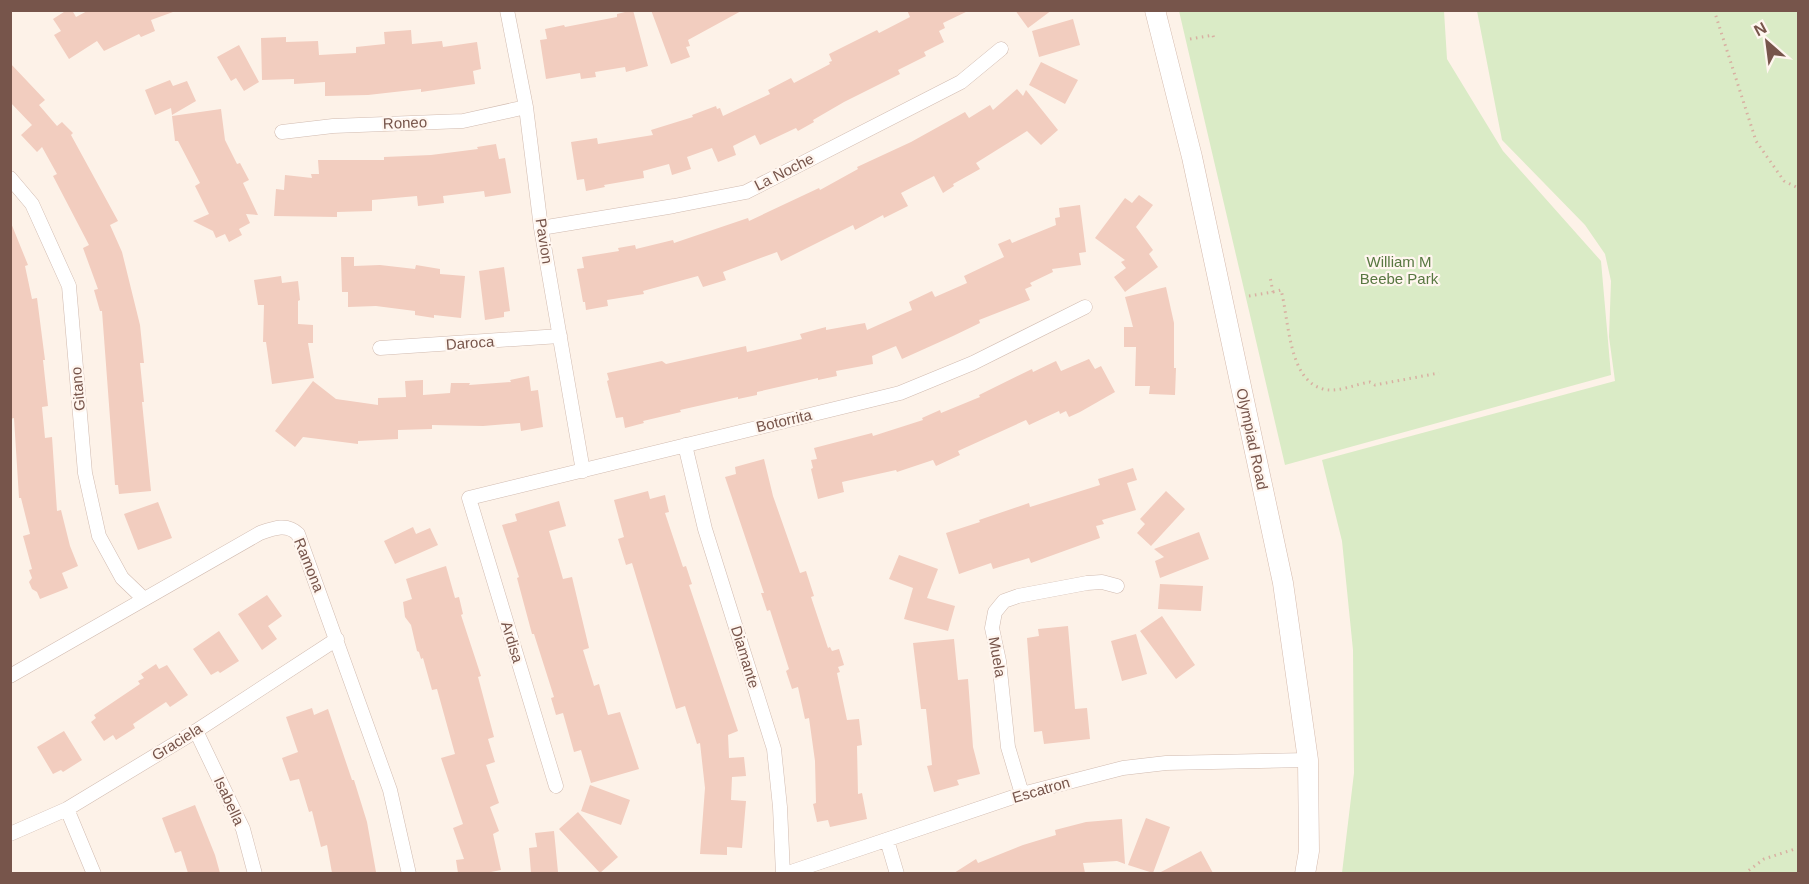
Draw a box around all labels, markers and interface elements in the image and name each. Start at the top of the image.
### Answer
north arrow [1737,12,1797,72]
text: N [1751,19,1769,39]
street label: Roneo [383,113,427,132]
street label: La Noche [751,149,816,194]
street label: Pavion [533,217,556,265]
park label: William M Beebe Park [1360,253,1439,287]
street label: Daroca [445,332,495,353]
street label: Gitano [67,366,88,412]
street label: Olympiad Road [1233,387,1272,491]
street label: Botorrita [754,406,814,435]
street label: Ramona [291,535,328,595]
street label: Ardisa [498,619,527,665]
street label: Diamante [728,624,763,690]
street label: Muela [986,635,1010,679]
street label: Graciela [149,719,205,764]
street label: Escatron [1010,773,1072,806]
street label: Isabella [211,774,248,828]

